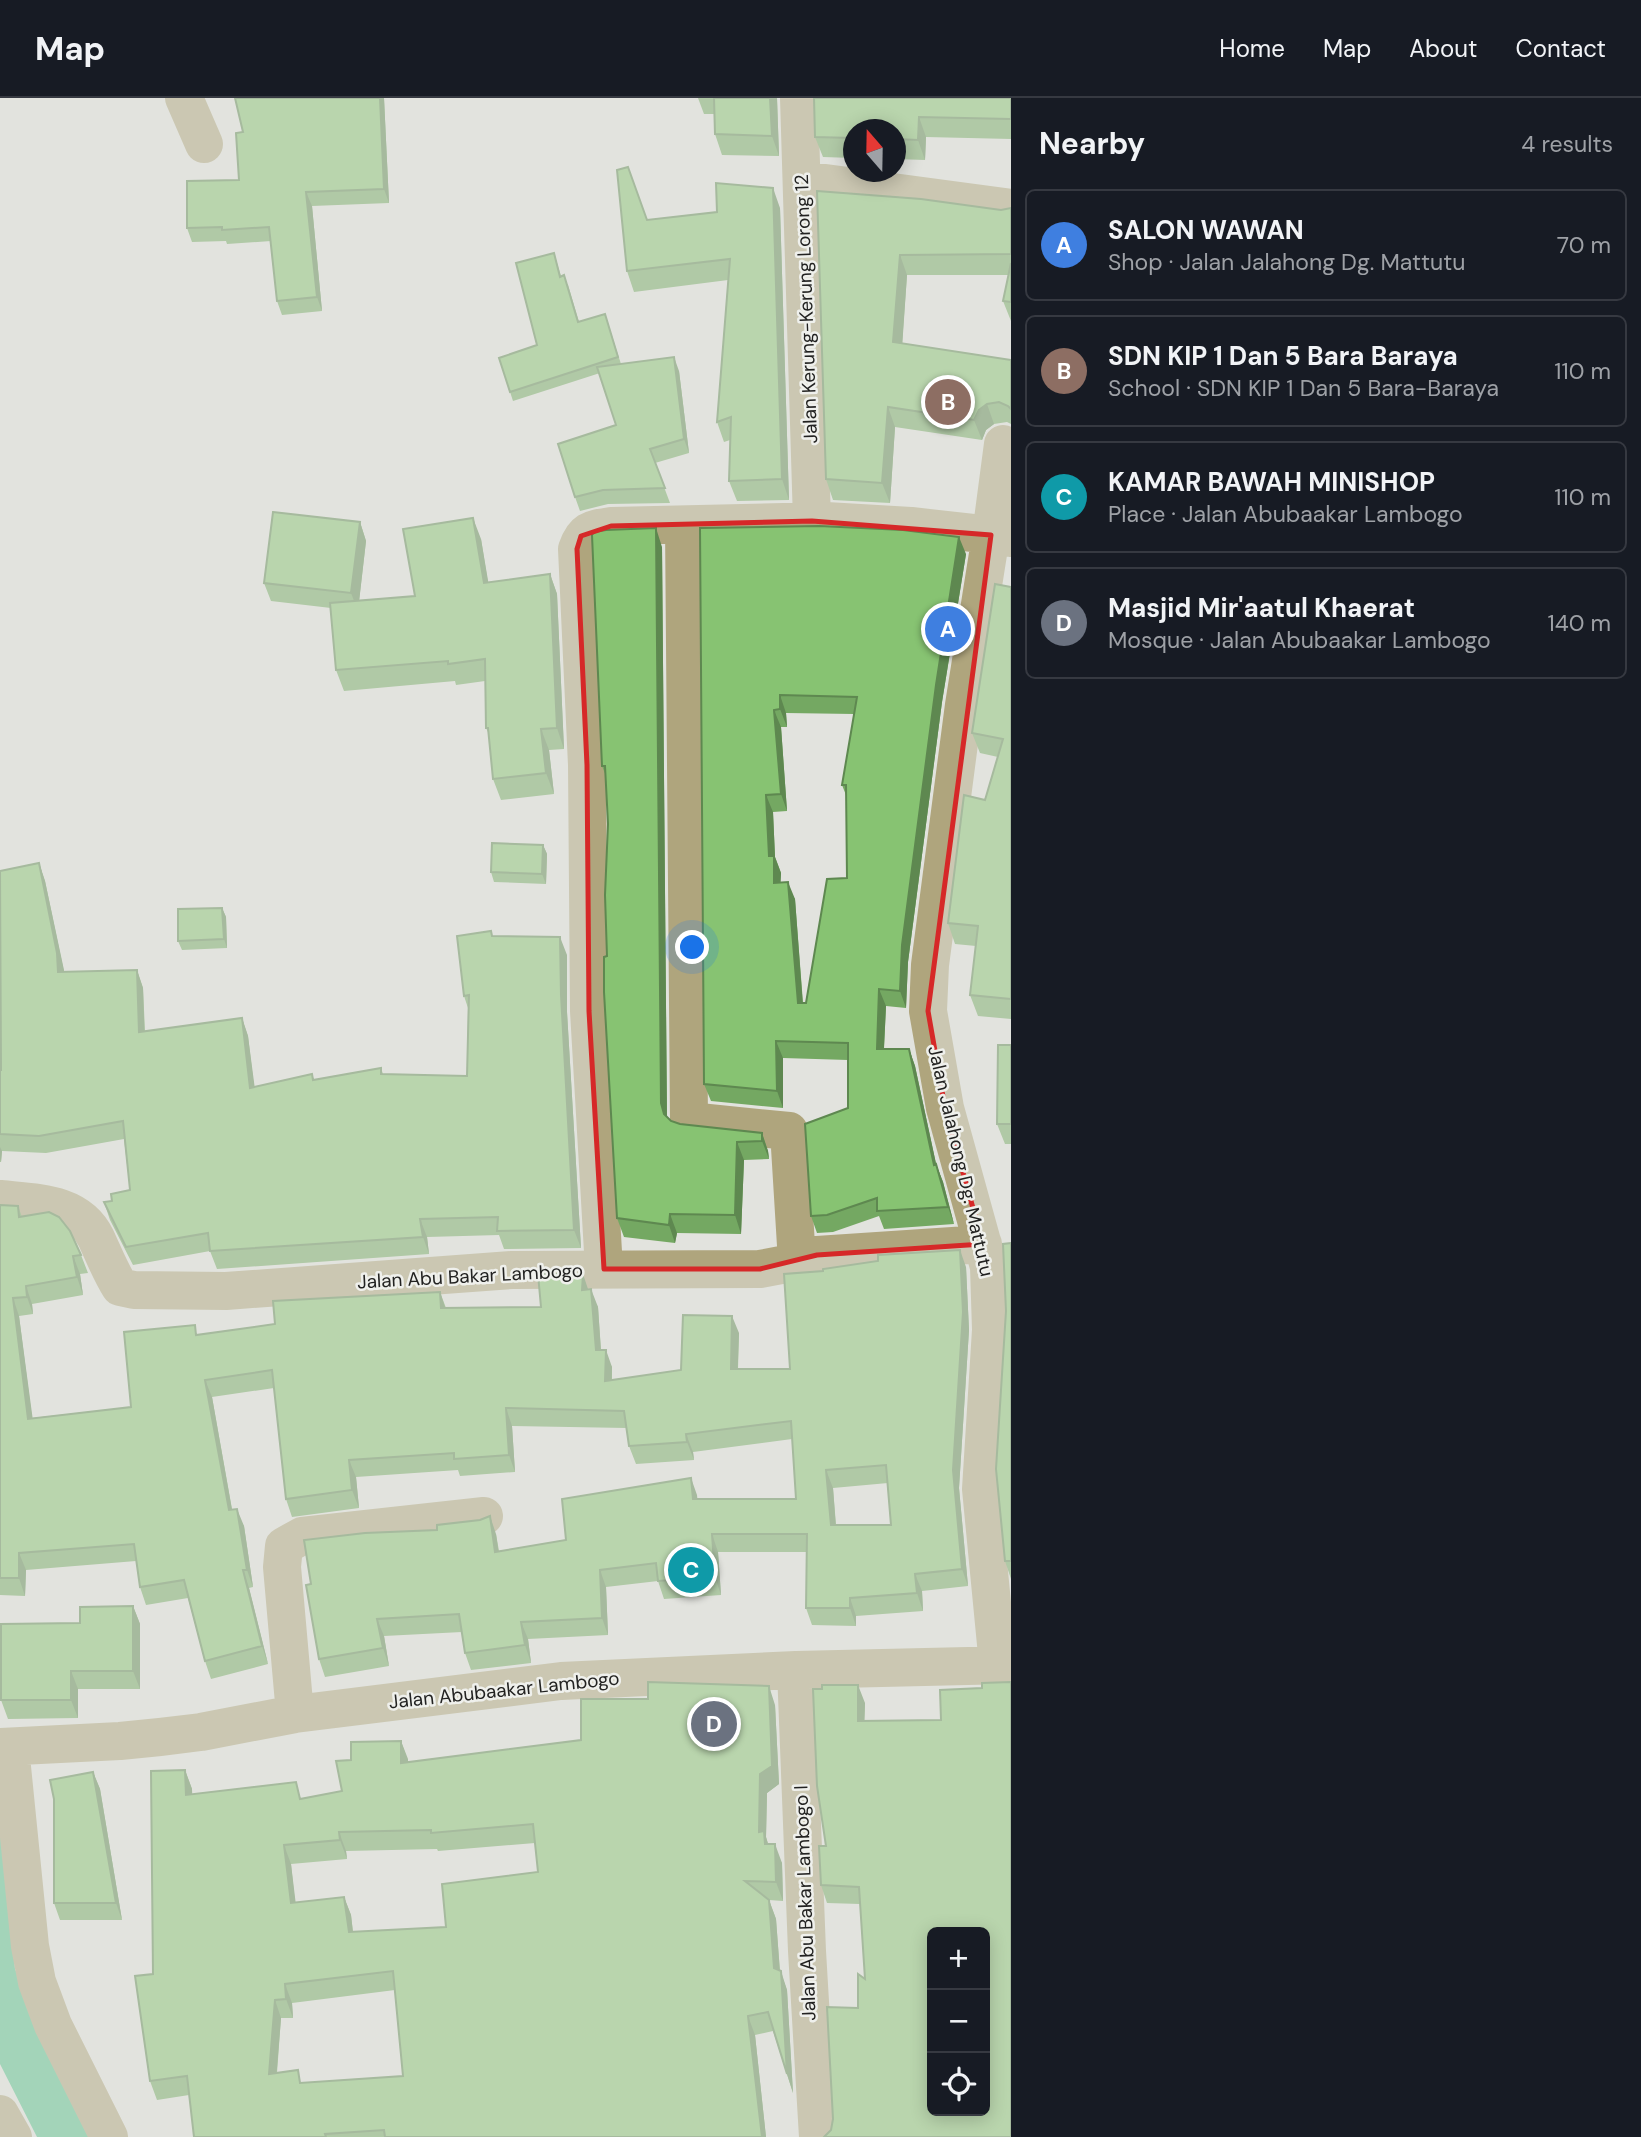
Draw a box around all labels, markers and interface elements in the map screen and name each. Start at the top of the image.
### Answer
text: Map [35,27,105,70]
text: Home [1219,33,1285,64]
text: Map [1323,33,1371,64]
text: About [1409,33,1478,64]
text: Contact [1516,33,1606,64]
north arrow [843,119,906,182]
text: Nearby [1039,124,1145,163]
text: 4 results [1521,129,1613,159]
street label: Jalan Kerung-Kerung Lorong 12 [789,174,823,444]
text: SALON WAWAN [1108,213,1304,247]
text: A [1056,230,1072,260]
text: 70 m [1557,230,1611,260]
text: Shop · Jalan Jalahong Dg. Mattutu [1108,247,1465,277]
text: SDN KIP 1 Dan 5 Bara Baraya [1108,339,1458,373]
text: B [1057,356,1071,386]
text: 110 m [1554,356,1611,386]
text: School · SDN KIP 1 Dan 5 Bara-Baraya [1108,373,1499,403]
pin: B [925,376,971,428]
text: KAMAR BAWAH MINISHOP [1108,465,1435,499]
text: C [1056,482,1072,512]
text: 110 m [1554,482,1611,512]
text: Place · Jalan Abubaakar Lambogo [1108,499,1463,529]
text: Masjid Mir'aatul Khaerat [1108,591,1415,625]
pin: A [925,603,971,655]
text: D [1056,608,1072,638]
text: 140 m [1548,608,1611,638]
text: Mosque · Jalan Abubaakar Lambogo [1108,625,1491,655]
your location [675,930,709,964]
street label: Jalan Jalahong Dg. Mattutu [922,1043,1000,1279]
street label: Jalan Abu Bakar Lambogo [356,1258,584,1294]
pin: C [668,1544,714,1596]
street label: Jalan Abubaakar Lambogo [387,1665,621,1715]
pin: D [691,1698,737,1750]
street label: Jalan Abu Bakar Lambogo I [788,1785,822,2021]
map controls [927,1927,990,2116]
button: + [927,1927,990,1990]
button: − [927,1990,990,2053]
button: locate [927,2053,990,2116]

